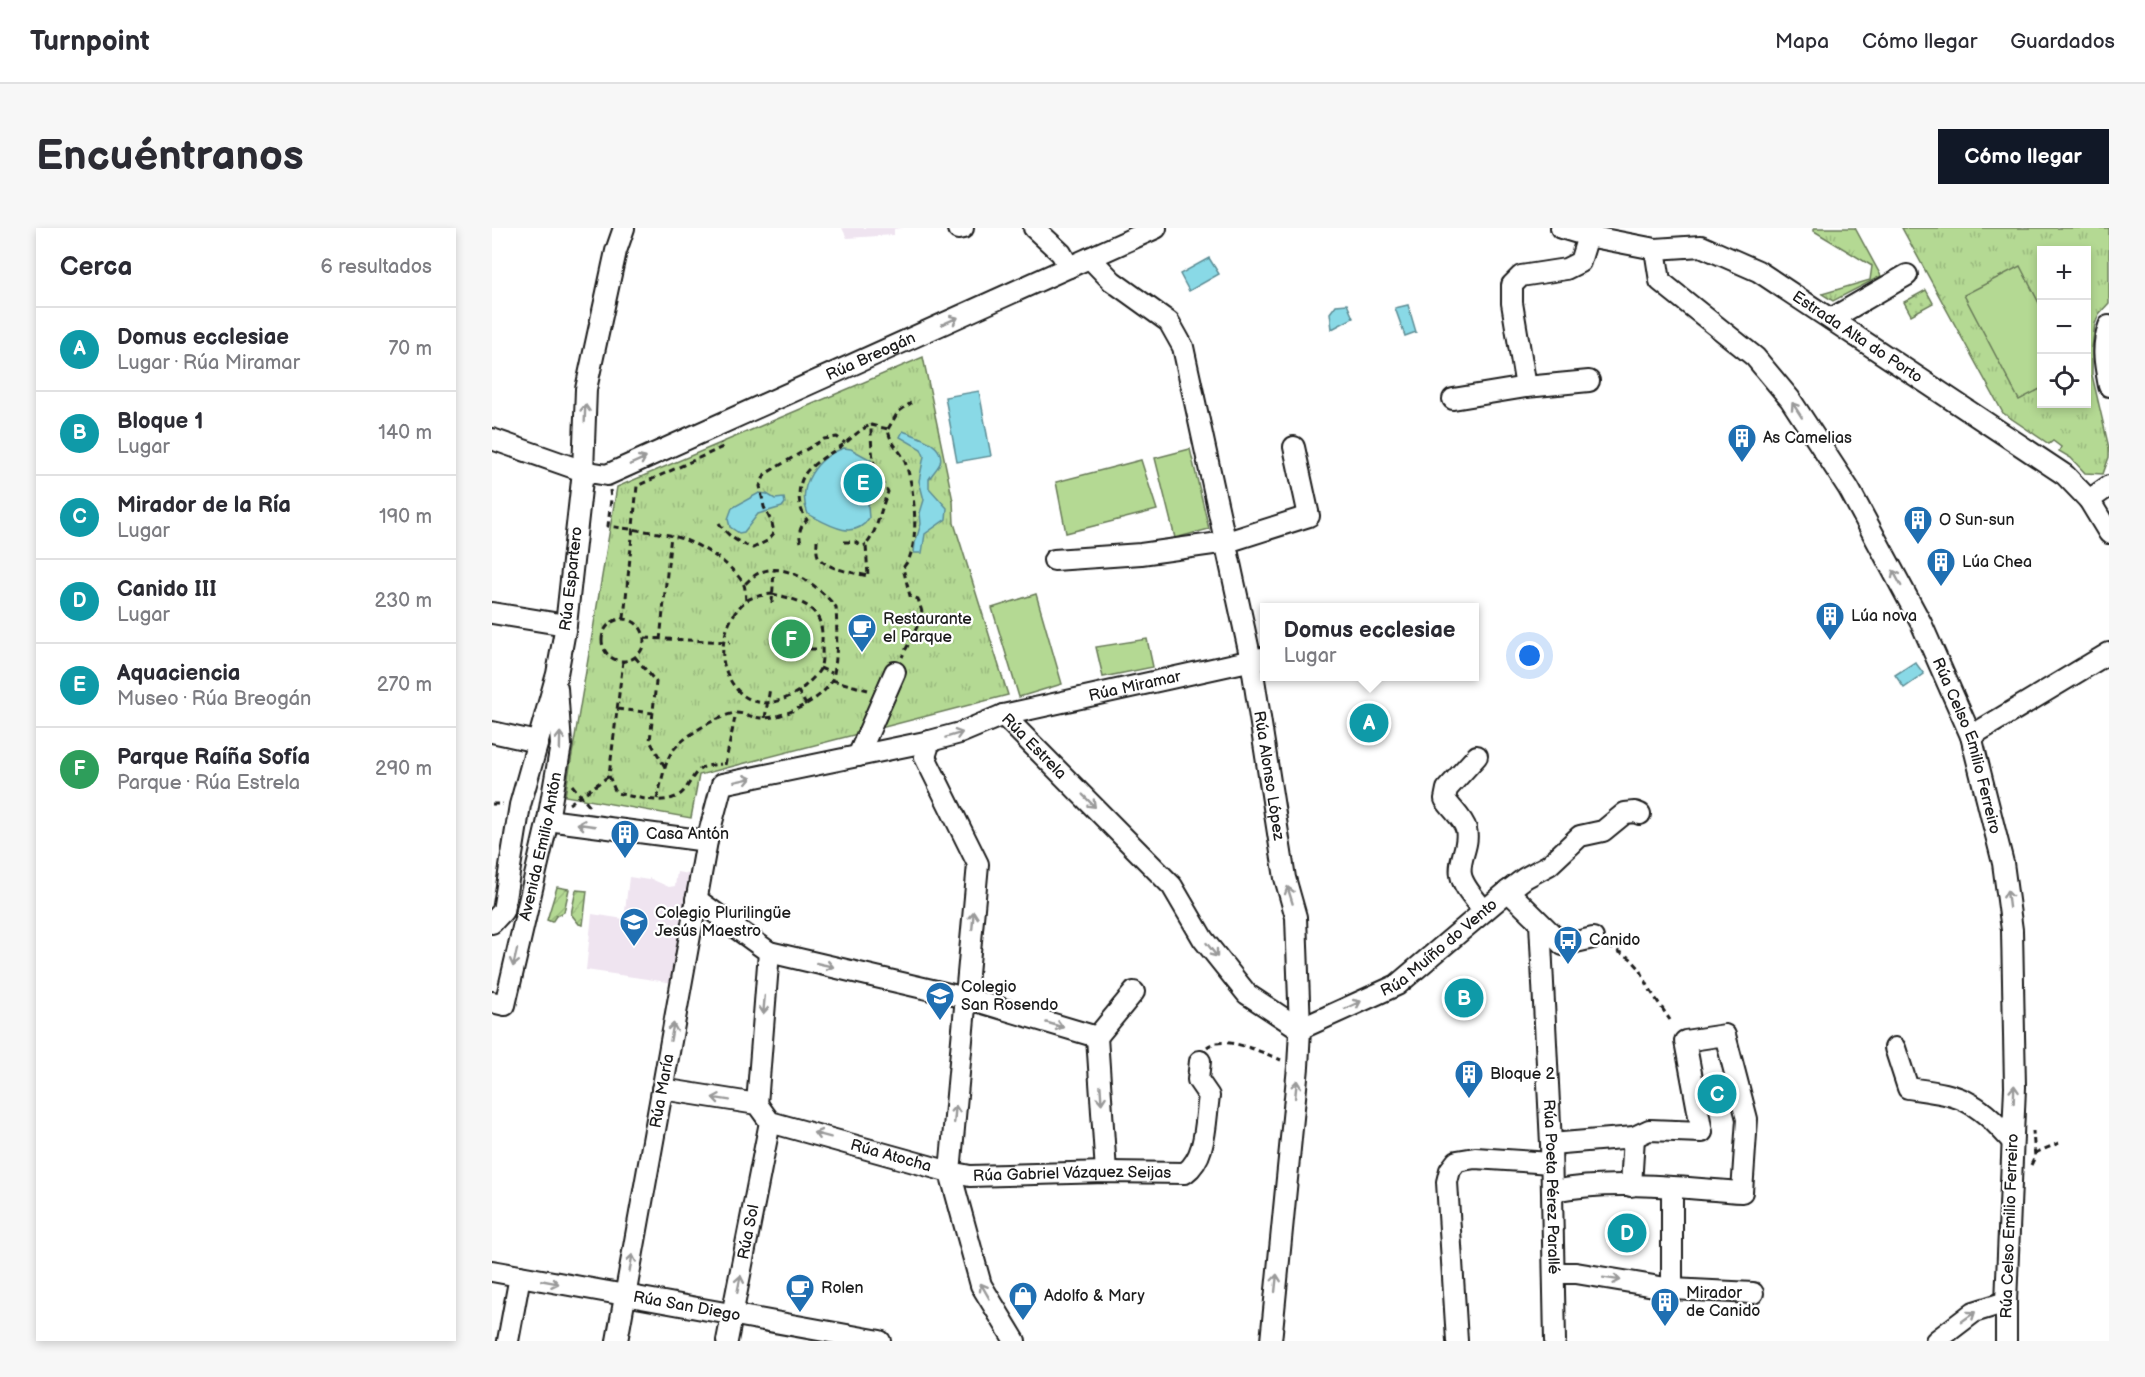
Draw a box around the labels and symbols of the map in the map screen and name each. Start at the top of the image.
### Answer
street label: Estrada Alta do Porto [1789,287,1926,387]
one-way arrow [940,314,958,326]
street label: Rúa Breogán [823,328,918,385]
one-way arrow [1791,402,1804,419]
one-way arrow [580,403,591,423]
building icon: As Camelias [1726,422,1758,464]
place label: As Camelias [1763,429,1852,448]
one-way arrow [628,455,646,467]
pin: E [844,460,883,506]
building icon: O Sun-sun [1902,504,1934,546]
place label: O Sun-sun [1939,511,2015,530]
street label: Rúa Espartero [556,526,586,633]
building icon: Lúa Chea [1925,546,1957,588]
place label: Lúa Chea [1962,553,2032,572]
one-way arrow [1891,570,1903,587]
building icon: Lúa nova [1814,600,1846,642]
place label: Lúa nova [1851,607,1917,626]
place label: Restaurante el Parque [883,610,972,647]
cafe icon: Restaurante el Parque [846,612,878,654]
pin: F [772,616,810,662]
your location [1515,641,1544,670]
street label: Rúa Celso Emilio Ferreiro [1928,655,2005,836]
street label: Rúa Miramar [1087,667,1183,705]
pin: A [1350,700,1388,746]
street label: Rúa Estrela [997,710,1070,783]
street label: Rúa Alonso López [1250,710,1289,842]
one-way arrow [944,729,963,740]
one-way arrow [554,732,565,752]
street label: Avenida Emilio Antón [515,771,566,922]
one-way arrow [732,774,752,785]
one-way arrow [1081,794,1096,809]
building icon: Casa Antón [609,818,641,860]
one-way arrow [577,819,597,830]
place label: Casa Antón [646,825,729,844]
one-way arrow [1284,886,1295,905]
one-way arrow [2002,890,2013,909]
street label: Rúa Muíño do Vento [1378,895,1501,1001]
place label: Colegio Plurilingüe Jesús Maestro [655,904,791,941]
school or university icon: Colegio Plurilingüe Jesús Maestro [618,906,650,948]
one-way arrow [967,910,978,930]
bus stop icon: Canido [1552,924,1584,966]
place label: Canido [1589,931,1640,950]
one-way arrow [1206,942,1219,958]
one-way arrow [509,949,521,968]
one-way arrow [816,960,835,972]
pin: B [1444,976,1484,1020]
place label: Colegio San Rosendo [961,978,1058,1015]
school or university icon: Colegio San Rosendo [924,980,956,1022]
one-way arrow [759,994,770,1014]
one-way arrow [1343,999,1362,1010]
one-way arrow [1045,1020,1064,1031]
one-way arrow [667,1022,678,1042]
street label: Rúa María [646,1052,678,1130]
building icon: Bloque 2 [1453,1058,1485,1100]
place label: Bloque 2 [1490,1065,1556,1084]
pin: C [1698,1072,1736,1116]
one-way arrow [1291,1079,1302,1099]
one-way arrow [2009,1084,2020,1104]
one-way arrow [1096,1085,1107,1105]
one-way arrow [712,1093,732,1104]
street label: Rúa Poeta Pérez Parallé [1539,1099,1563,1275]
one-way arrow [950,1104,961,1124]
one-way arrow [812,1129,831,1141]
street label: Rúa Celso Emilio Ferreiro [1997,1133,2023,1319]
street label: Rúa Atocha [848,1135,934,1176]
street label: Rúa Gabriel Vázquez Seijas [973,1162,1172,1185]
street label: Rúa Sol [734,1203,763,1261]
pin: D [1608,1210,1646,1256]
one-way arrow [626,1253,637,1273]
cafe icon: Rolen [784,1272,816,1314]
one-way arrow [1271,1273,1282,1293]
one-way arrow [1602,1274,1622,1285]
one-way arrow [734,1275,745,1294]
one-way arrow [539,1277,559,1288]
place label: Rolen [821,1279,863,1298]
shop icon: Adolfo & Mary [1007,1280,1039,1322]
one-way arrow [979,1283,991,1300]
place label: Mirador de Canido [1686,1284,1760,1321]
building icon: Mirador de Canido [1649,1286,1681,1328]
street label: Rúa San Diego [632,1287,742,1325]
place label: Adolfo & Mary [1044,1287,1145,1306]
one-way arrow [1960,1311,1976,1323]

